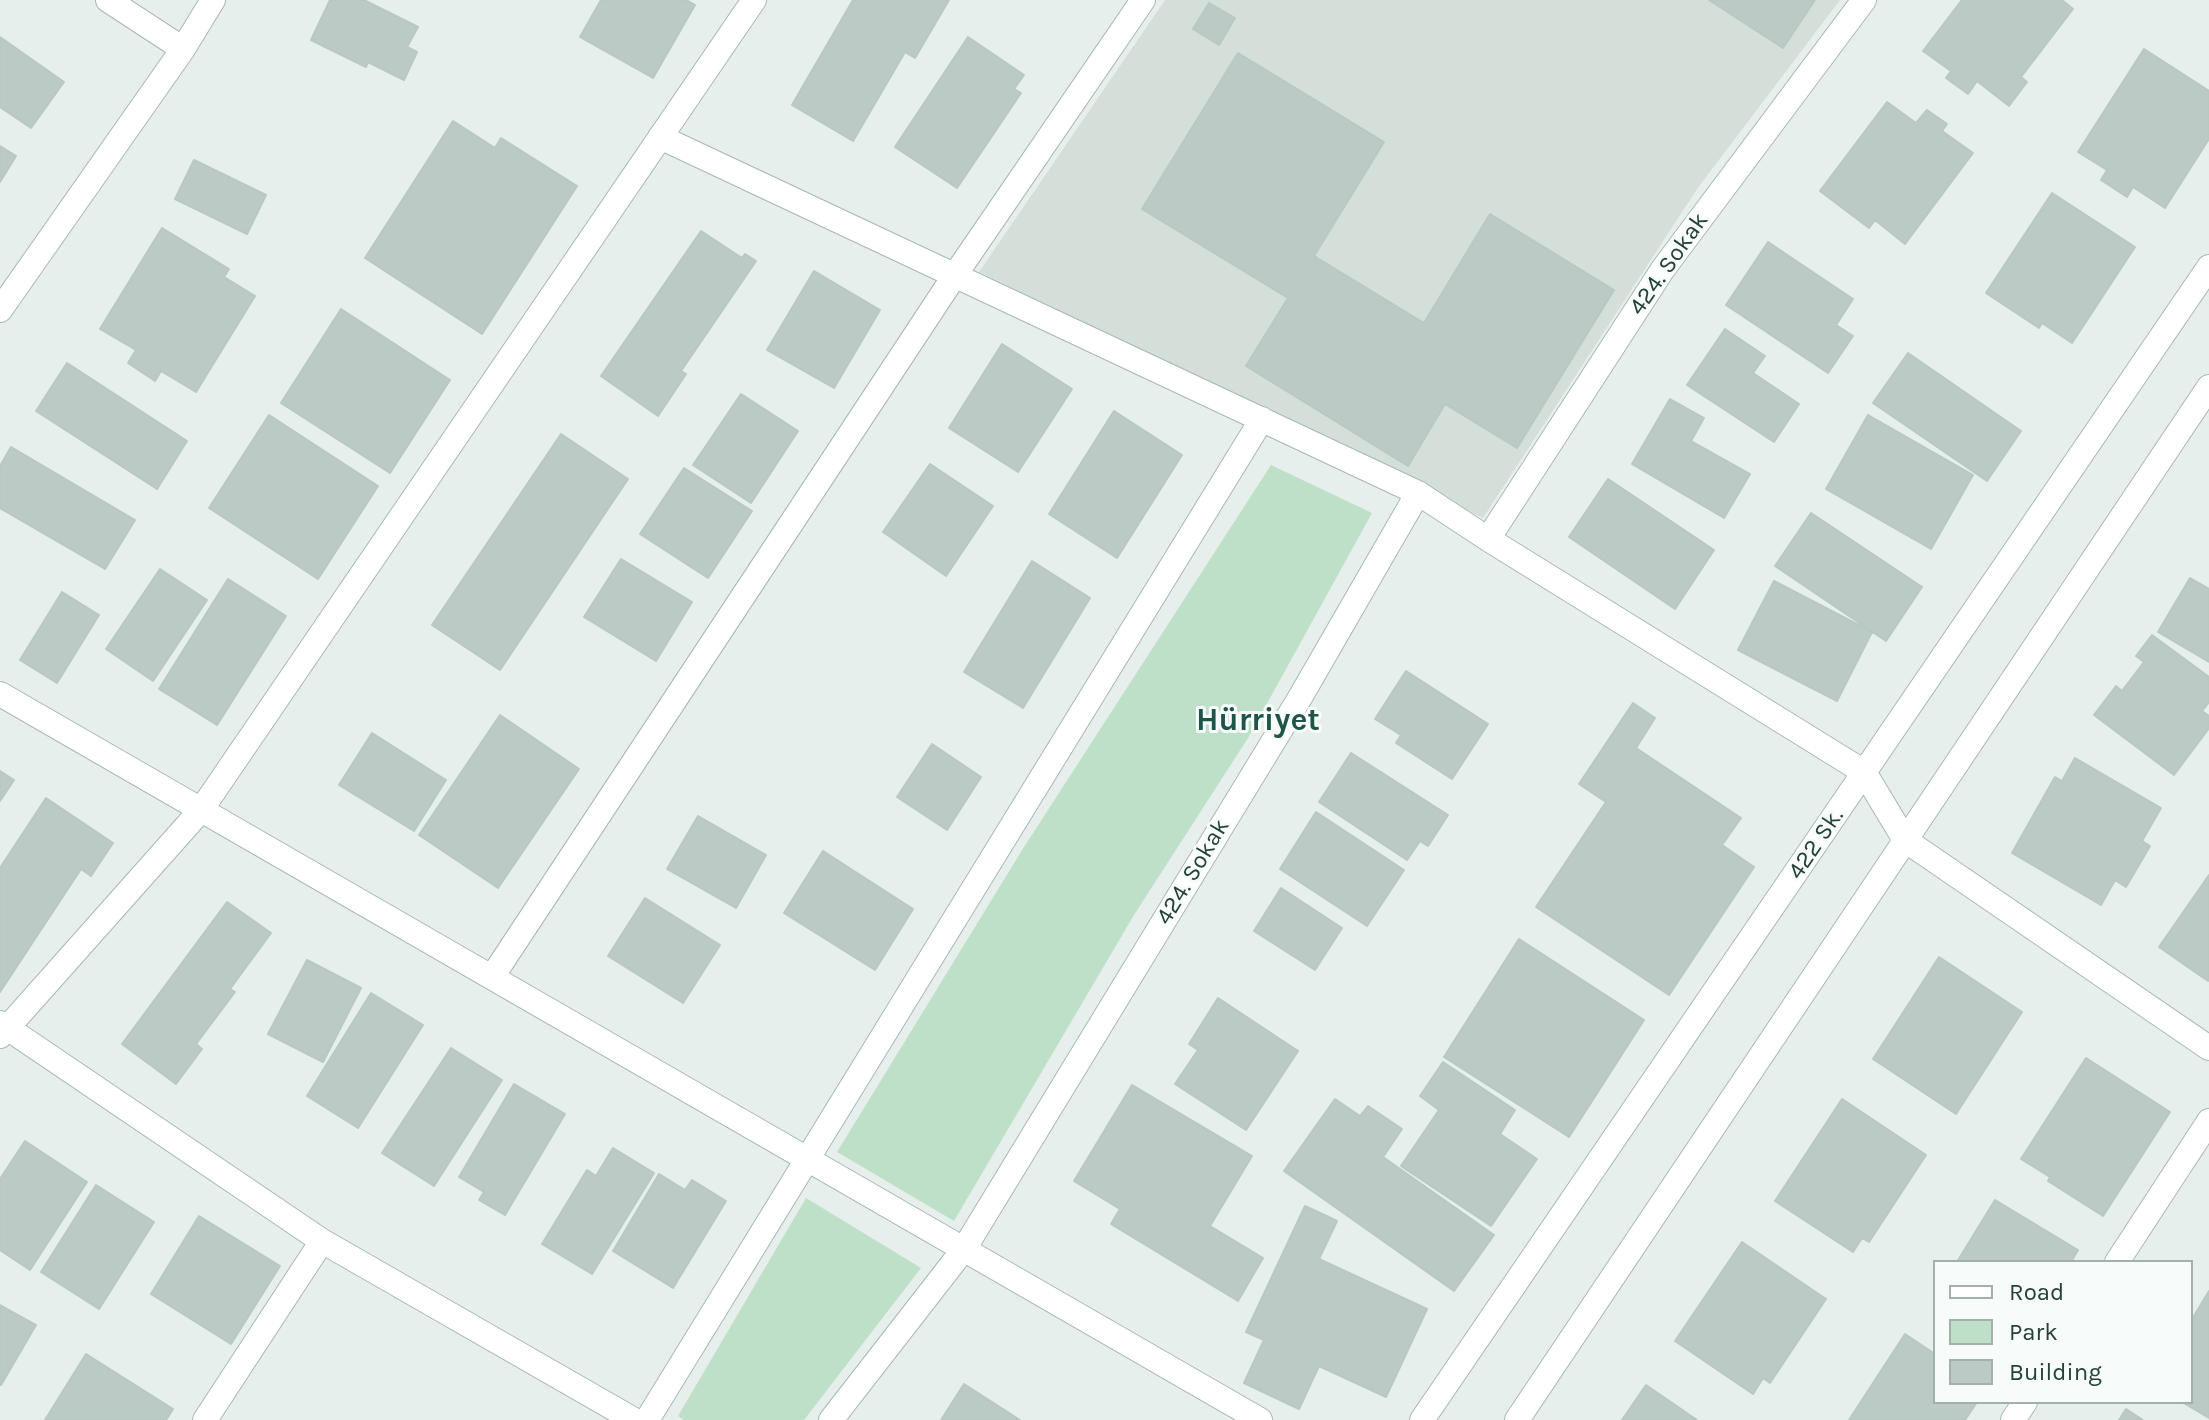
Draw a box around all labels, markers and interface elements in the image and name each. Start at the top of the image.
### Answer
street label: 424. Sokak [1623,207,1715,321]
district label: Hürriyet [1196,702,1320,740]
street label: 422 Sk. [1782,803,1850,885]
street label: 424. Sokak [1150,814,1236,930]
legend [1933,1260,2193,1404]
text: Road [2009,1278,2064,1306]
text: Park [2009,1318,2058,1346]
text: Building [2009,1358,2102,1386]

